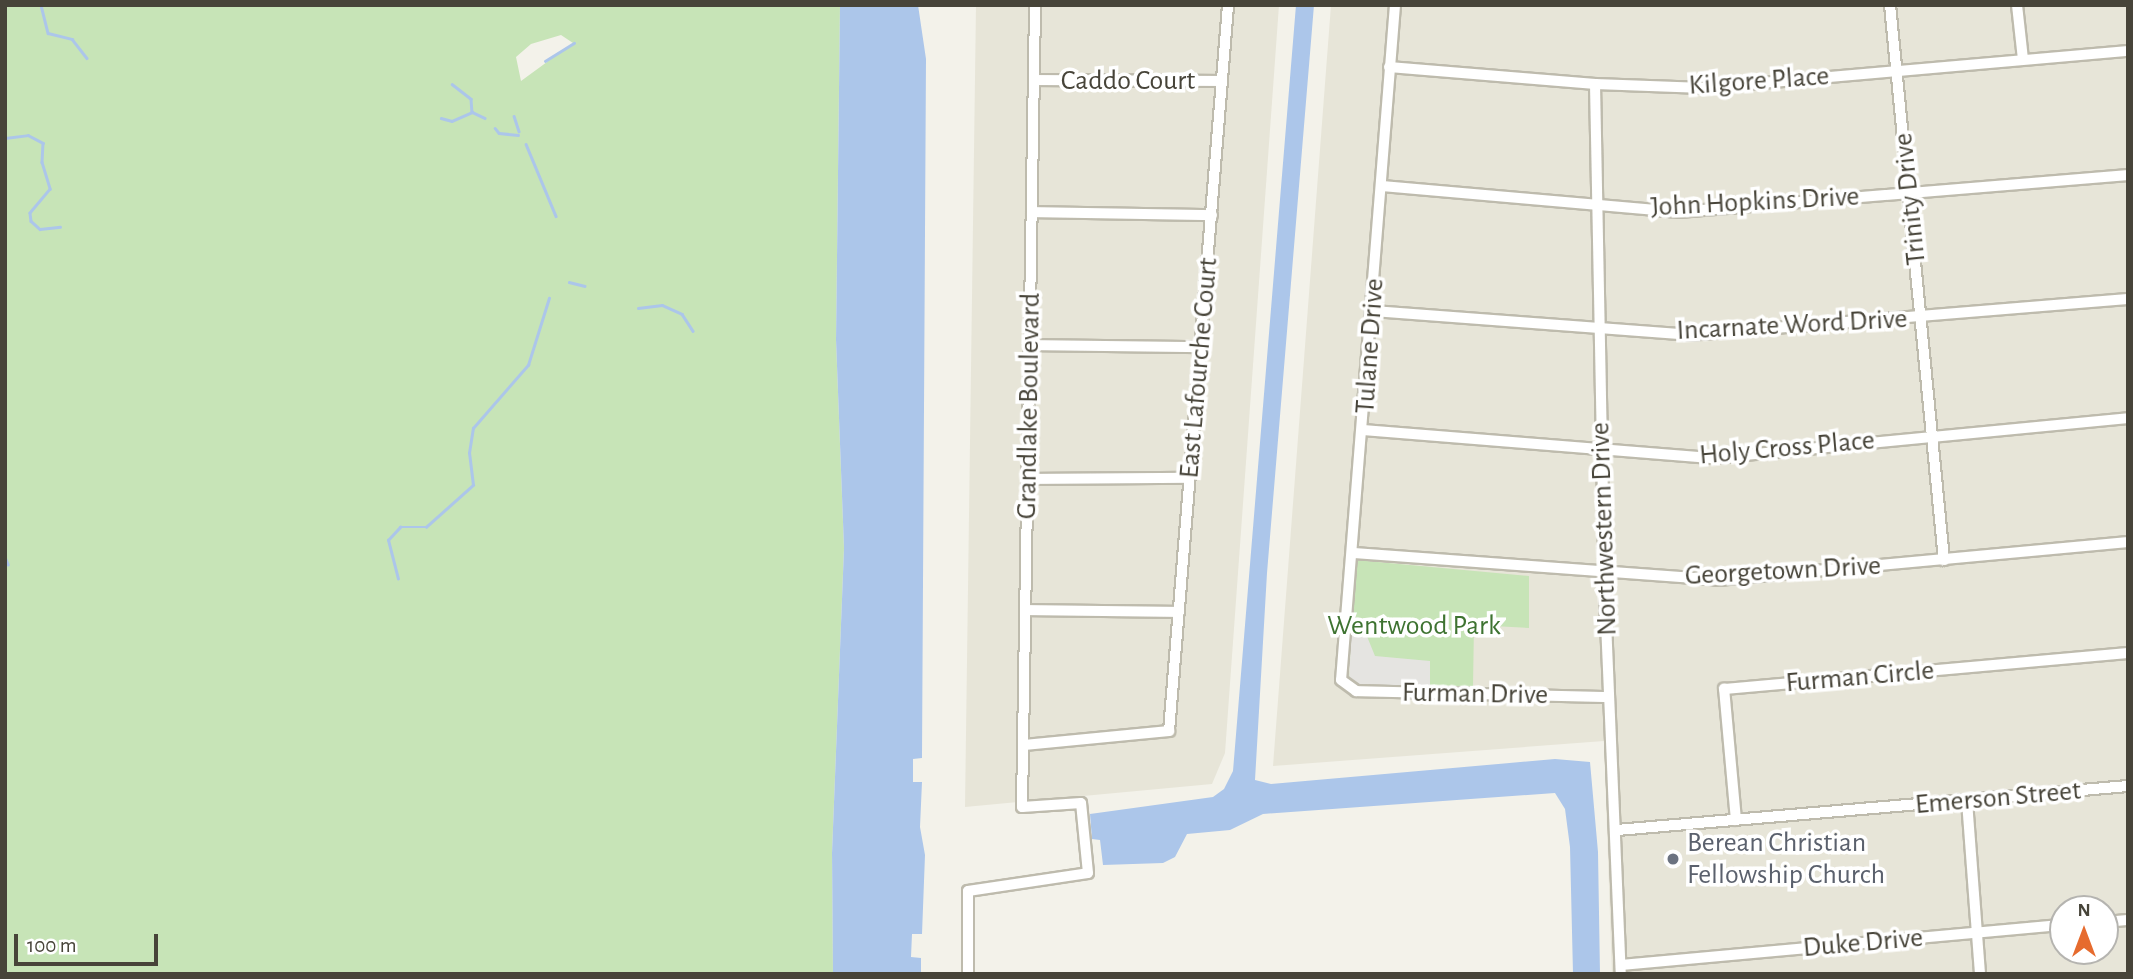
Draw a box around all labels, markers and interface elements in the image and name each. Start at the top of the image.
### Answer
street label: Kilgore Place [1688,59,1830,103]
street label: Caddo Court [1061,64,1195,98]
street label: Trinity Drive [1886,131,1934,267]
street label: John Hopkins Drive [1650,180,1860,224]
street label: East Lafourche Court [1173,256,1225,480]
street label: Tulane Drive [1349,277,1391,415]
street label: Grandlake Boulevard [1010,292,1048,520]
street label: Incarnate Word Drive [1676,302,1908,348]
street label: Northwestern Drive [1583,422,1625,636]
street label: Holy Cross Place [1698,424,1876,472]
street label: Georgetown Drive [1684,549,1882,593]
park label: Wentwood Park [1327,609,1501,643]
street label: Furman Circle [1784,654,1936,700]
street label: Furman Drive [1402,676,1548,712]
street label: Emerson Street [1914,774,2082,822]
place label: Berean Christian Fellowship Church [1687,826,1885,892]
marker: Berean Christian Fellowship Church [1665,851,1681,867]
north arrow [2049,895,2119,965]
text: N [2077,901,2091,920]
scale bar [18,920,161,964]
street label: Duke Drive [1802,921,1924,965]
text: 100 m [27,935,77,956]

